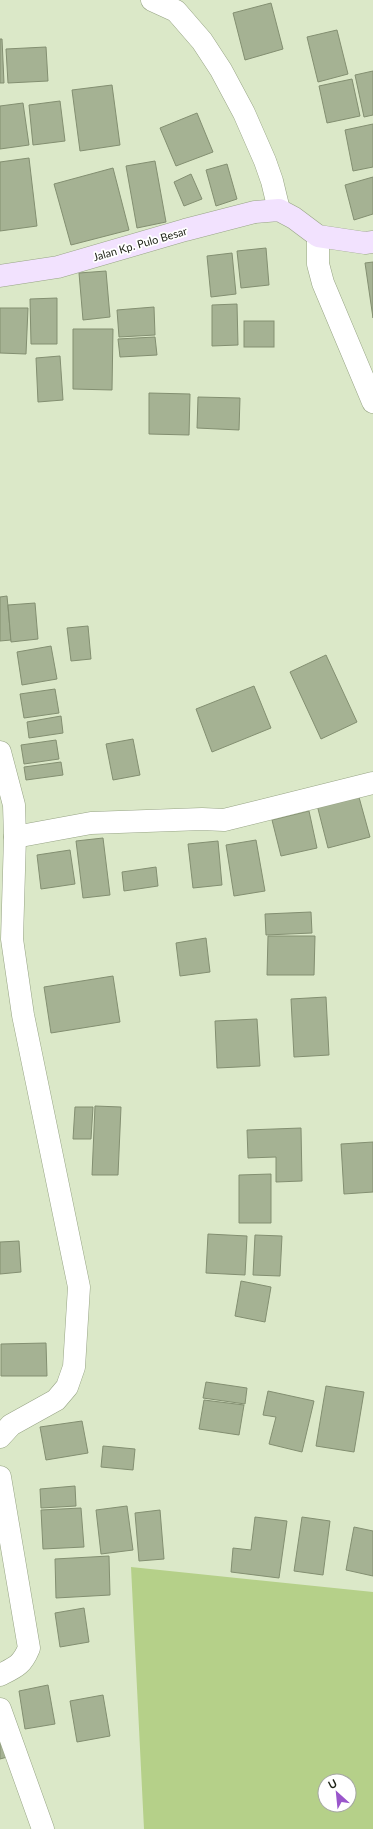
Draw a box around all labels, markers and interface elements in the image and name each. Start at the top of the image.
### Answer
street label: Jalan Kp. Pulo Besar [91,224,188,263]
north arrow [317,1773,357,1813]
text: U [326,1776,339,1791]

